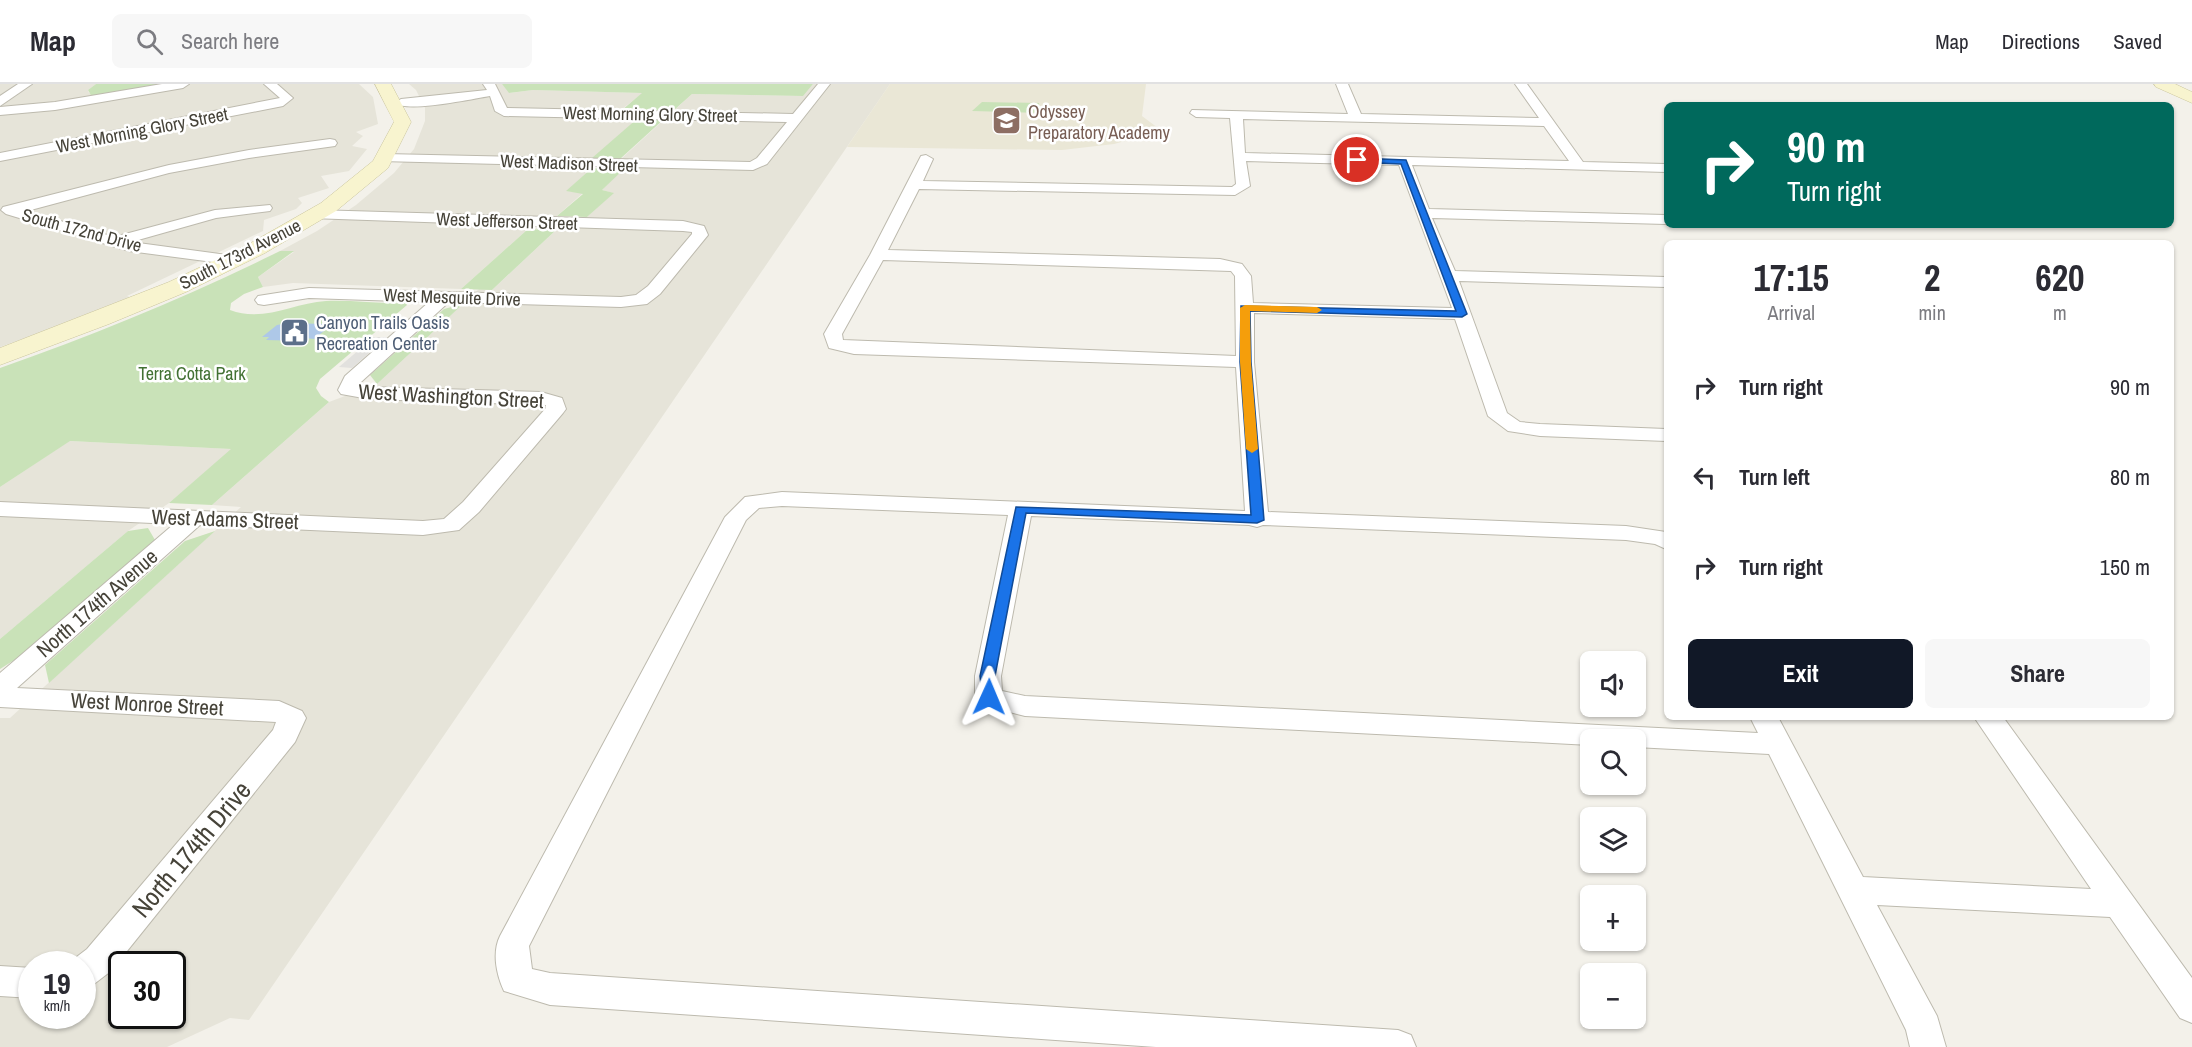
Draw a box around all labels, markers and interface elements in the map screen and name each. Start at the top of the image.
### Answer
search box [112,14,532,68]
text: Map [30,22,76,60]
icon: search [133,25,166,58]
text: Search here [181,26,279,56]
text: Map [1935,27,1969,56]
text: Directions [2002,27,2080,56]
text: Saved [2113,27,2162,56]
place label: Odyssey Preparatory Academy [1028,99,1171,145]
street label: West Morning Glory Street [563,100,737,128]
street label: West Morning Glory Street [54,101,230,159]
school or university icon: Odyssey Preparatory Academy [991,105,1023,137]
text: 90 m [1787,119,1866,175]
icon: right [1688,126,1766,204]
pin [1331,134,1382,185]
icon: arrive [1340,143,1373,176]
street label: West Madison Street [500,148,638,178]
text: Turn right [1787,173,1881,209]
street label: South 172nd Drive [19,202,145,258]
street label: West Jefferson Street [436,206,578,236]
street label: South 173rd Avenue [175,213,305,295]
text: 17:15 [1753,254,1829,302]
text: 2 [1924,254,1940,302]
text: 620 [2035,254,2085,302]
street label: West Mesquite Drive [383,282,521,312]
text: Arrival [1768,299,1815,326]
text: min [1918,299,1946,326]
text: m [2053,299,2067,326]
place label: Canyon Trails Oasis Recreation Center [316,310,450,356]
public building icon: Canyon Trails Oasis Recreation Center [279,316,311,348]
park label: Terra Cotta Park [138,361,246,386]
icon: right [1688,371,1721,404]
text: Turn right [1739,372,1823,402]
text: 90 m [2110,372,2150,402]
street label: West Washington Street [358,377,545,415]
icon: left [1688,461,1721,494]
text: Turn left [1739,462,1810,492]
text: 80 m [2110,462,2150,492]
street label: West Adams Street [151,502,299,536]
street label: North 174th Avenue [30,542,164,664]
icon: right [1688,551,1721,584]
text: Turn right [1739,552,1823,582]
text: 150 m [2100,552,2150,582]
button: Exit [1688,639,1913,708]
button: Share [1925,639,2150,708]
map controls [1580,651,1646,1029]
button: sound [1580,651,1646,717]
position arrow [957,665,1021,729]
street label: West Monroe Street [70,686,224,722]
button: search [1580,729,1646,795]
street label: North 174th Drive [124,773,258,925]
button: layers [1580,807,1646,873]
button: + [1580,885,1646,951]
speed limit sign: 30 [108,951,186,1029]
text: 19 [43,963,71,1003]
button: − [1580,963,1646,1029]
text: km/h [44,995,70,1016]

